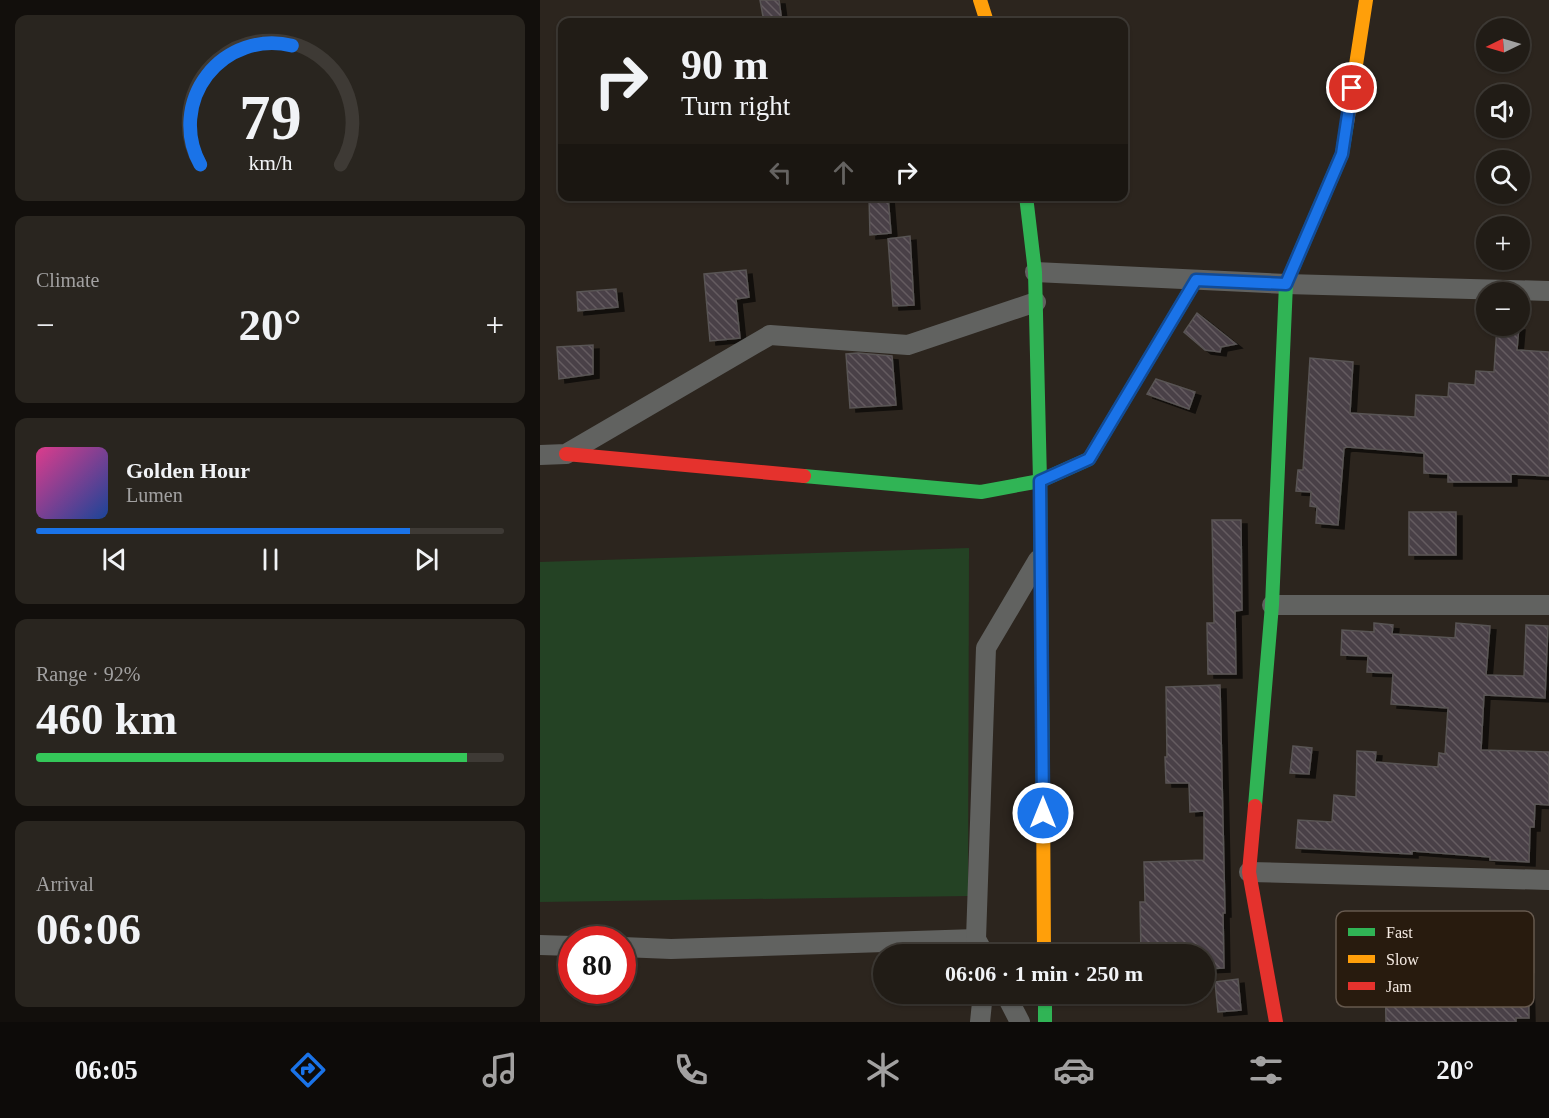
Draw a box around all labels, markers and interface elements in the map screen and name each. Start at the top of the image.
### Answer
north arrow [1476,18,1530,72]
map controls [1476,18,1530,336]
icon: right [582,42,660,120]
text: 90 m [681,42,769,88]
pin [1326,62,1377,113]
icon: arrive [1335,71,1368,104]
text: 79 [239,83,301,152]
button: sound [1476,84,1530,138]
text: Turn right [681,91,790,121]
button: search [1476,150,1530,204]
text: km/h [248,152,292,176]
icon: left [764,156,797,189]
icon: ahead [827,156,860,189]
icon: right [890,156,923,189]
button: + [1476,216,1530,270]
text: Climate [36,269,99,291]
button: − [1476,282,1530,336]
text: 20° [239,300,302,350]
text: − [36,307,55,343]
text: + [485,307,504,343]
text: Golden Hour [126,458,250,483]
text: Lumen [126,484,183,506]
icon: previous [98,543,131,576]
icon: pause [254,543,287,576]
icon: next [410,543,443,576]
text: Range · 92% [36,663,140,685]
text: 460 km [36,694,177,744]
position arrow [1011,781,1075,845]
text: Arrival [36,873,94,895]
text: 06:06 [36,904,141,954]
legend [1336,911,1534,1007]
text: Fast [1386,924,1413,941]
speed limit sign: 80 [558,926,636,1004]
text: Slow [1386,951,1419,968]
text: 06:06 · 1 min · 250 m [945,961,1143,986]
text: Jam [1386,978,1412,995]
icon: directions [287,1049,329,1091]
icon: music [479,1049,521,1091]
icon: phone [670,1049,712,1091]
icon: climate [862,1049,904,1091]
icon: car [1053,1049,1095,1091]
icon: filters [1245,1049,1287,1091]
text: 06:05 [75,1055,138,1085]
text: 20° [1436,1055,1474,1085]

